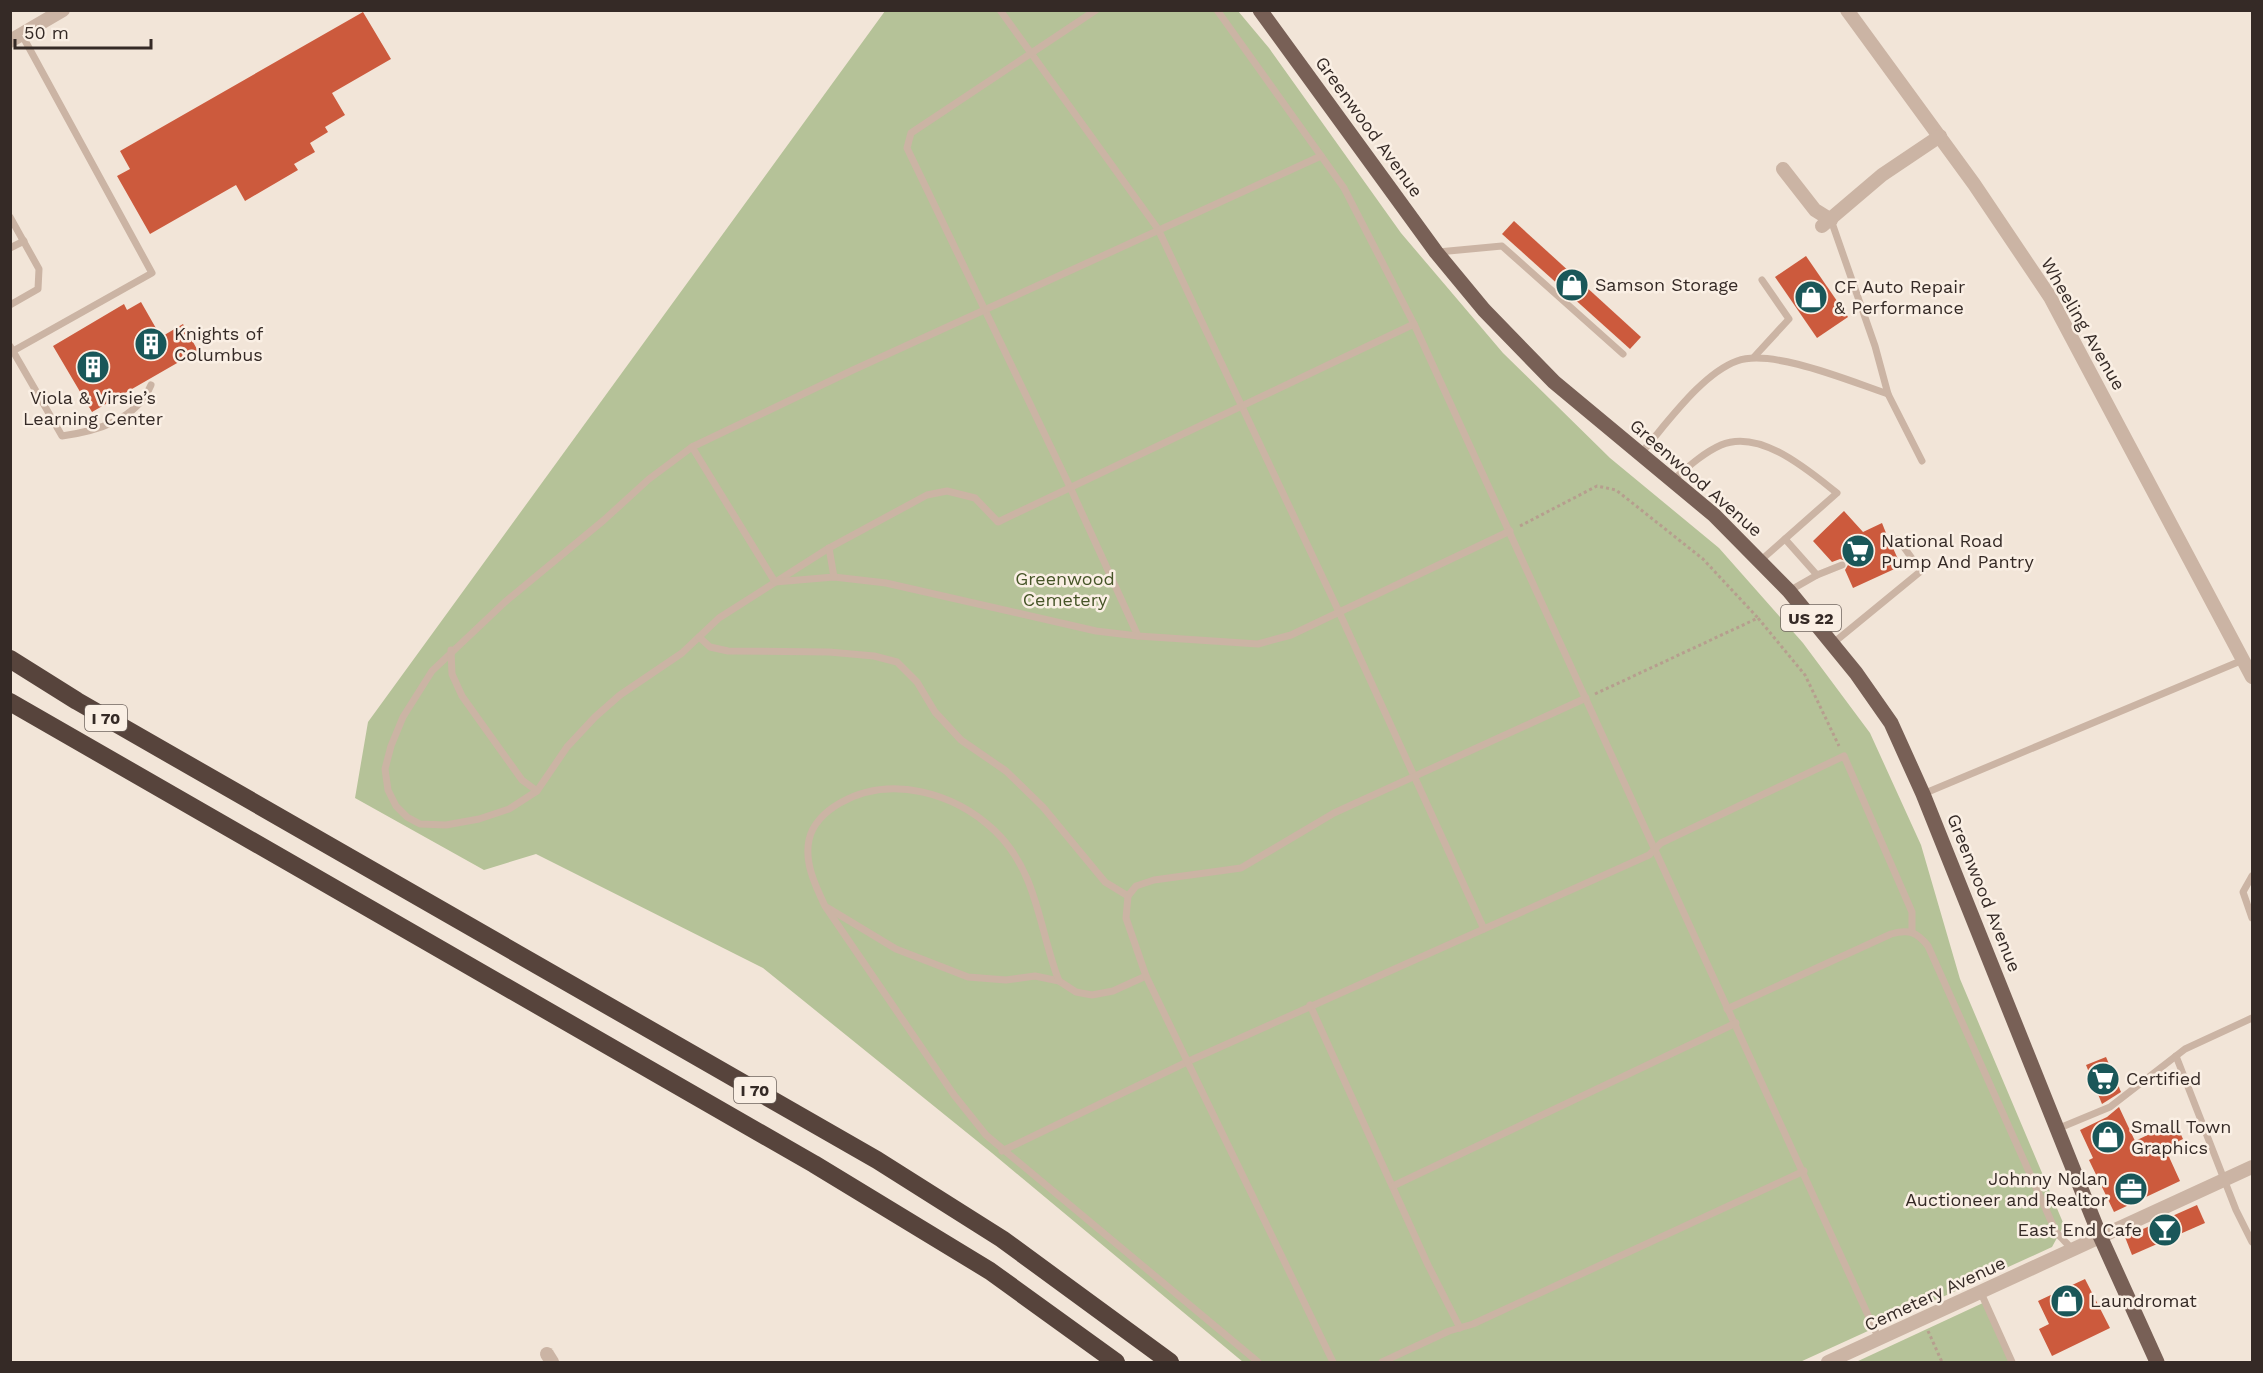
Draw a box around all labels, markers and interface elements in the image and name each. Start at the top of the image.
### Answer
scale bar [15,12,152,50]
text: 50 m [24,22,69,43]
street label: Greenwood Avenue [1311,52,1427,201]
street label: Wheeling Avenue [2037,254,2130,394]
shop icon: Samson Storage [1554,267,1590,303]
place label: Samson Storage [1595,274,1738,295]
place label: CF Auto Repair & Performance [1834,276,1965,318]
shop icon: CF Auto Repair & Performance [1793,279,1829,315]
place label: Knights of Columbus [174,323,263,365]
building icon: Knights of Columbus [133,326,169,362]
building icon: Viola & Virsie’s Learning Center [75,349,111,385]
place label: Viola & Virsie’s Learning Center [23,387,163,429]
street label: Greenwood Avenue [1626,414,1767,541]
place label: National Road Pump And Pantry [1881,530,2034,572]
supermarket icon: National Road Pump And Pantry [1840,533,1876,569]
park label: Greenwood Cemetery [1015,568,1115,610]
road number: US 22 [1781,605,1841,631]
road number: I 70 [85,705,127,731]
street label: Greenwood Avenue [1943,811,2026,975]
supermarket icon: Certified [2085,1061,2121,1097]
place label: Certified [2126,1068,2201,1089]
road number: I 70 [734,1077,776,1103]
place label: Small Town Graphics [2131,1116,2231,1158]
shop icon: Small Town Graphics [2090,1119,2126,1155]
place label: Johnny Nolan Auctioneer and Realtor [1905,1168,2108,1210]
office icon: Johnny Nolan Auctioneer and Realtor [2113,1171,2149,1207]
bar icon: East End Cafe [2147,1212,2183,1248]
place label: East End Cafe [2017,1219,2142,1240]
street label: Cemetery Avenue [1861,1252,2009,1335]
shop icon: Laundromat [2049,1283,2085,1319]
place label: Laundromat [2090,1290,2197,1311]

